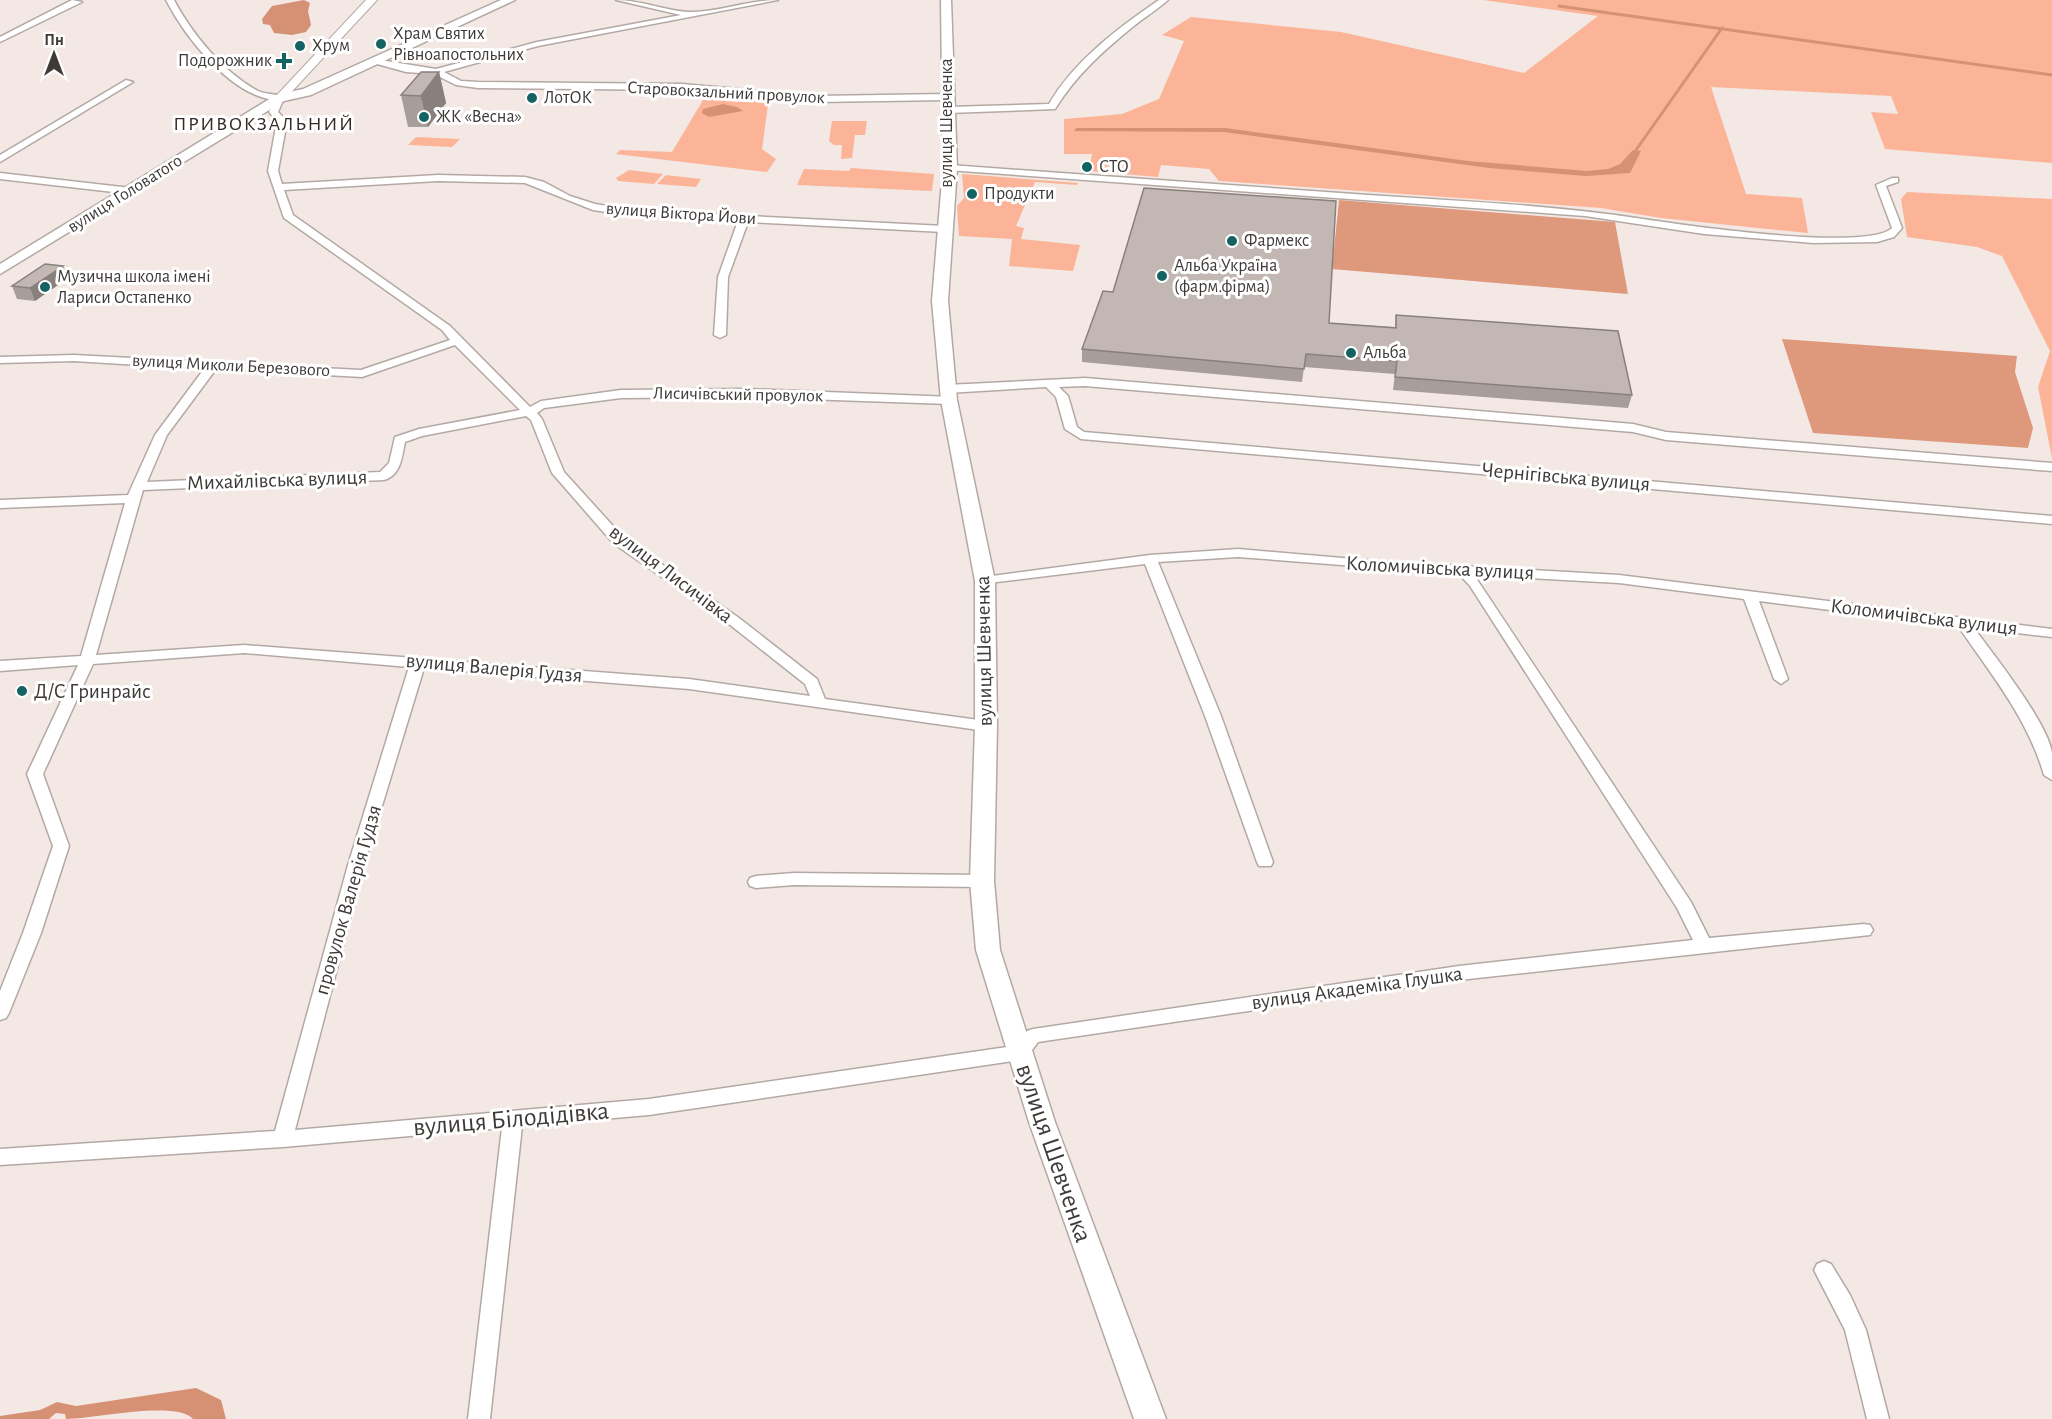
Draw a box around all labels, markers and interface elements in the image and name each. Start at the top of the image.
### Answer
north arrow [24,24,84,84]
place label: Храм Святих Рівноапостольних [393,25,524,64]
text: Пн [44,32,64,48]
place label: Хрум [312,37,350,55]
marker: Храм Святих Рівноапостольних [374,37,388,51]
marker: Хрум [293,39,307,53]
place label: Подорожник [178,52,273,70]
marker: Подорожник [277,54,291,68]
street label: вулиця Шевченка [938,58,956,188]
street label: Старовокзальний провулок [627,79,826,107]
place label: ЛотОК [544,89,593,107]
marker: ЛотОК [525,91,539,105]
place label: ЖК «Весна» [436,108,522,126]
marker: ЖК «Весна» [417,110,431,124]
district label: ПРИВОКЗАЛЬНИЙ [173,114,355,134]
street label: вулиця Головатого [65,152,185,236]
place label: СТО [1099,158,1129,176]
marker: СТО [1080,160,1094,174]
place label: Продукти [984,185,1054,203]
marker: Продукти [965,187,979,201]
street label: вулиця Віктора Йови [605,198,757,228]
place label: Фармекс [1244,232,1309,250]
marker: Фармекс [1225,234,1239,248]
place label: Альба Україна (фарм.фірма) [1174,256,1277,296]
place label: Музична школа імені Лариси Остапенко [57,268,211,307]
marker: Альба Україна (фарм.фірма) [1155,269,1169,283]
marker: Музична школа імені Лариси Остапенко [38,280,52,294]
place label: Альба [1363,343,1407,362]
marker: Альба [1344,346,1358,360]
street label: вулиця Миколи Березового [131,352,331,380]
street label: Лисичівський провулок [653,385,824,405]
street label: Чернігівська вулиця [1481,459,1651,495]
street label: Михайлівська вулиця [186,466,368,494]
street label: вулиця Лисичівка [605,521,737,627]
street label: Коломичівська вулиця [1345,553,1535,583]
street label: вулиця Шевченка [972,575,996,727]
street label: Коломичівська вулиця [1829,595,2019,639]
street label: вулиця Валерія Гудзя [405,650,583,686]
place label: Д/С Гринрайс [34,681,151,702]
marker: Д/С Гринрайс [15,684,29,698]
street label: провулок Валерія Гудзя [311,803,385,997]
street label: вулиця Академіка Глушка [1250,963,1464,1013]
street label: вулиця Шевченка [1011,1060,1097,1246]
street label: вулиця Білодідівка [412,1097,610,1141]

